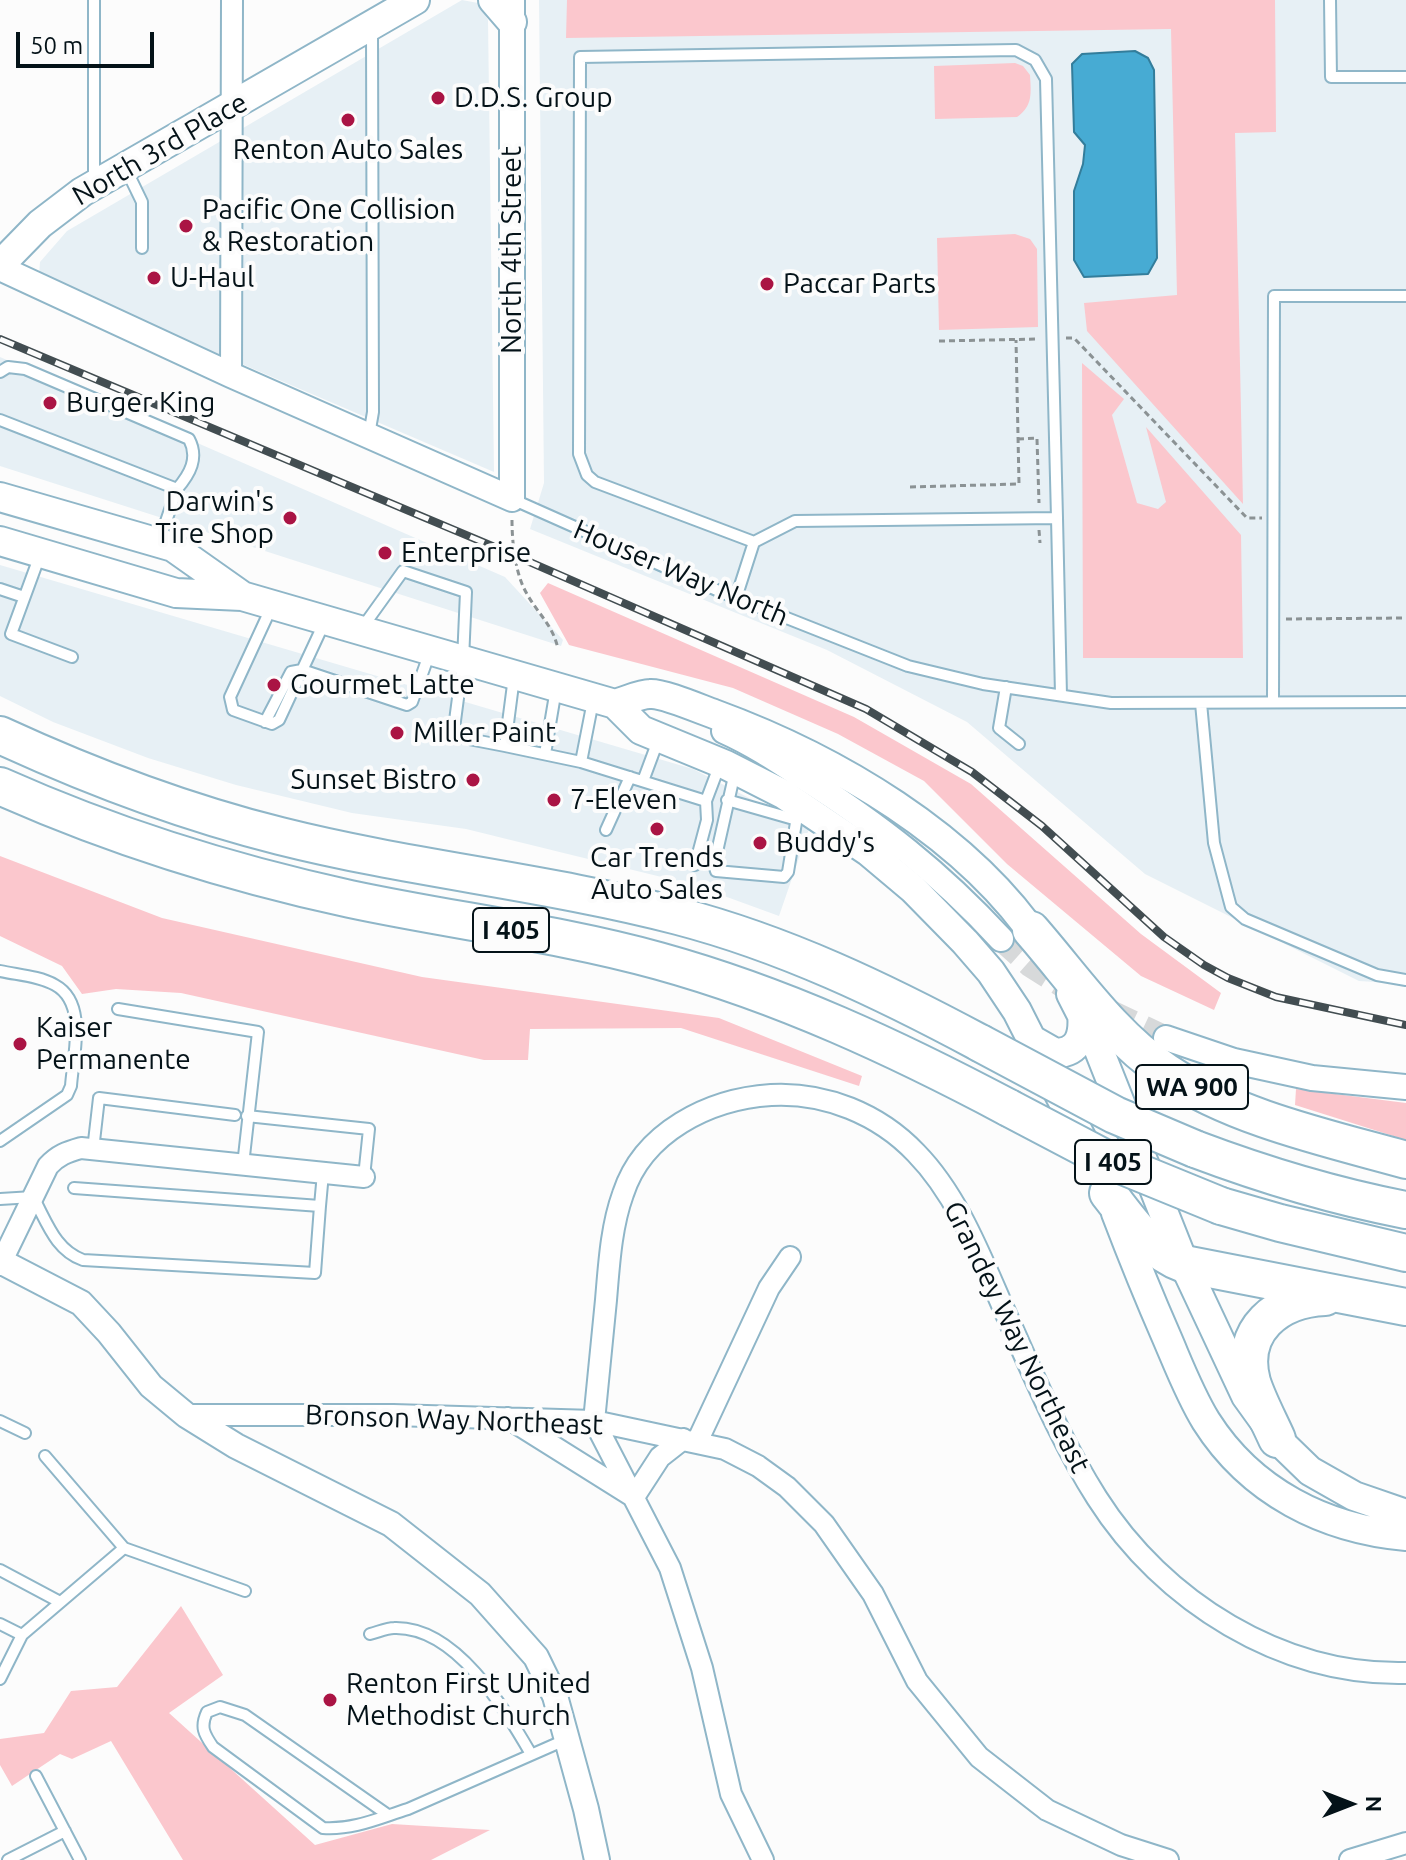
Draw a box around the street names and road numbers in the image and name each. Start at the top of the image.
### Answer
street label: North 3rd Place [67,85,253,213]
street label: North 4th Street [495,146,529,354]
street label: Houser Way North [569,513,793,633]
road number: I 405 [473,908,549,952]
road number: WA 900 [1136,1065,1248,1109]
road number: I 405 [1075,1140,1151,1184]
street label: Grandey Way Northeast [937,1196,1097,1478]
street label: Bronson Way Northeast [304,1398,604,1442]

